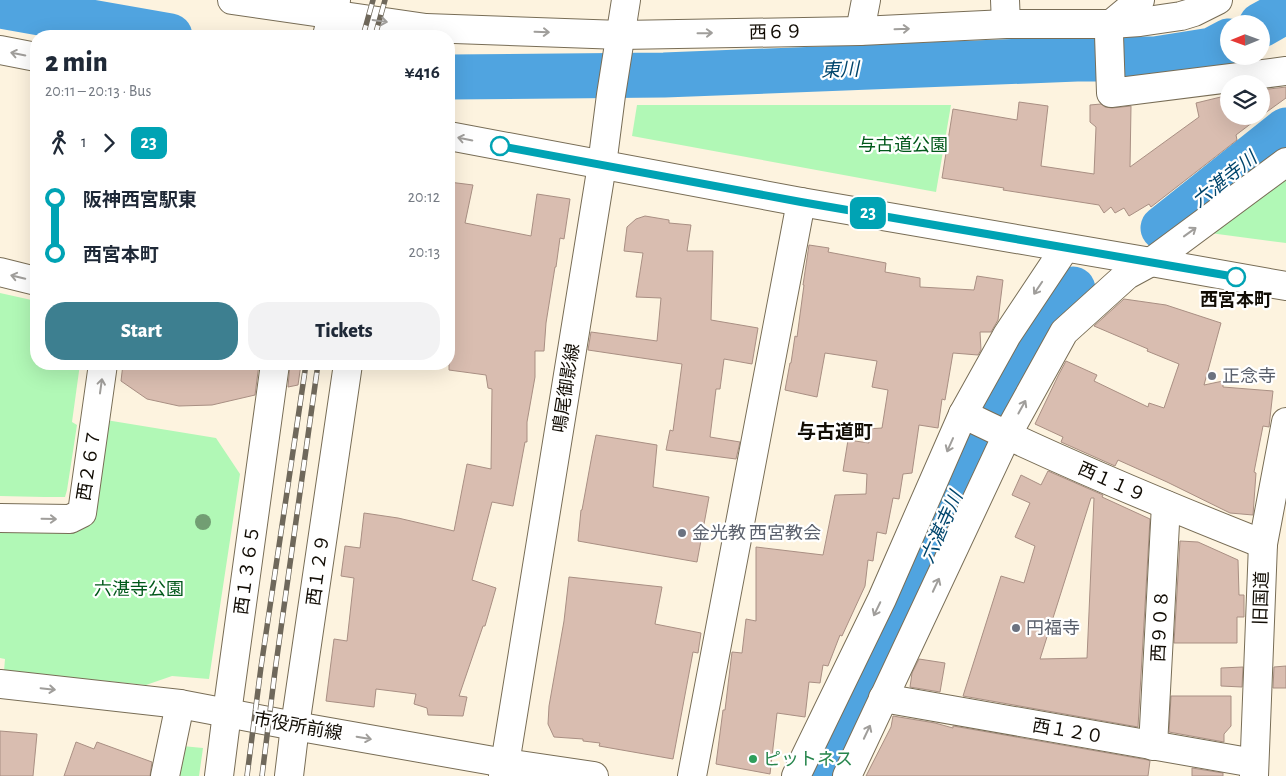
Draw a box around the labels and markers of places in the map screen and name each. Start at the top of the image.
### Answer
unlabelled marker [490,136,510,156]
marker: 西宮本町 [1226,267,1246,287]
place label: 西宮本町 [1200,291,1272,310]
place label: 正念寺 [1222,367,1276,386]
marker: 正念寺 [1206,370,1218,382]
place label: 金光教 西宮教会 [692,523,821,543]
marker: 金光教 西宮教会 [676,527,688,539]
place label: 円福寺 [1026,619,1080,638]
marker: 円福寺 [1010,622,1022,634]
place label: ピットネス [763,751,853,769]
marker: ピットネス [747,753,759,765]

